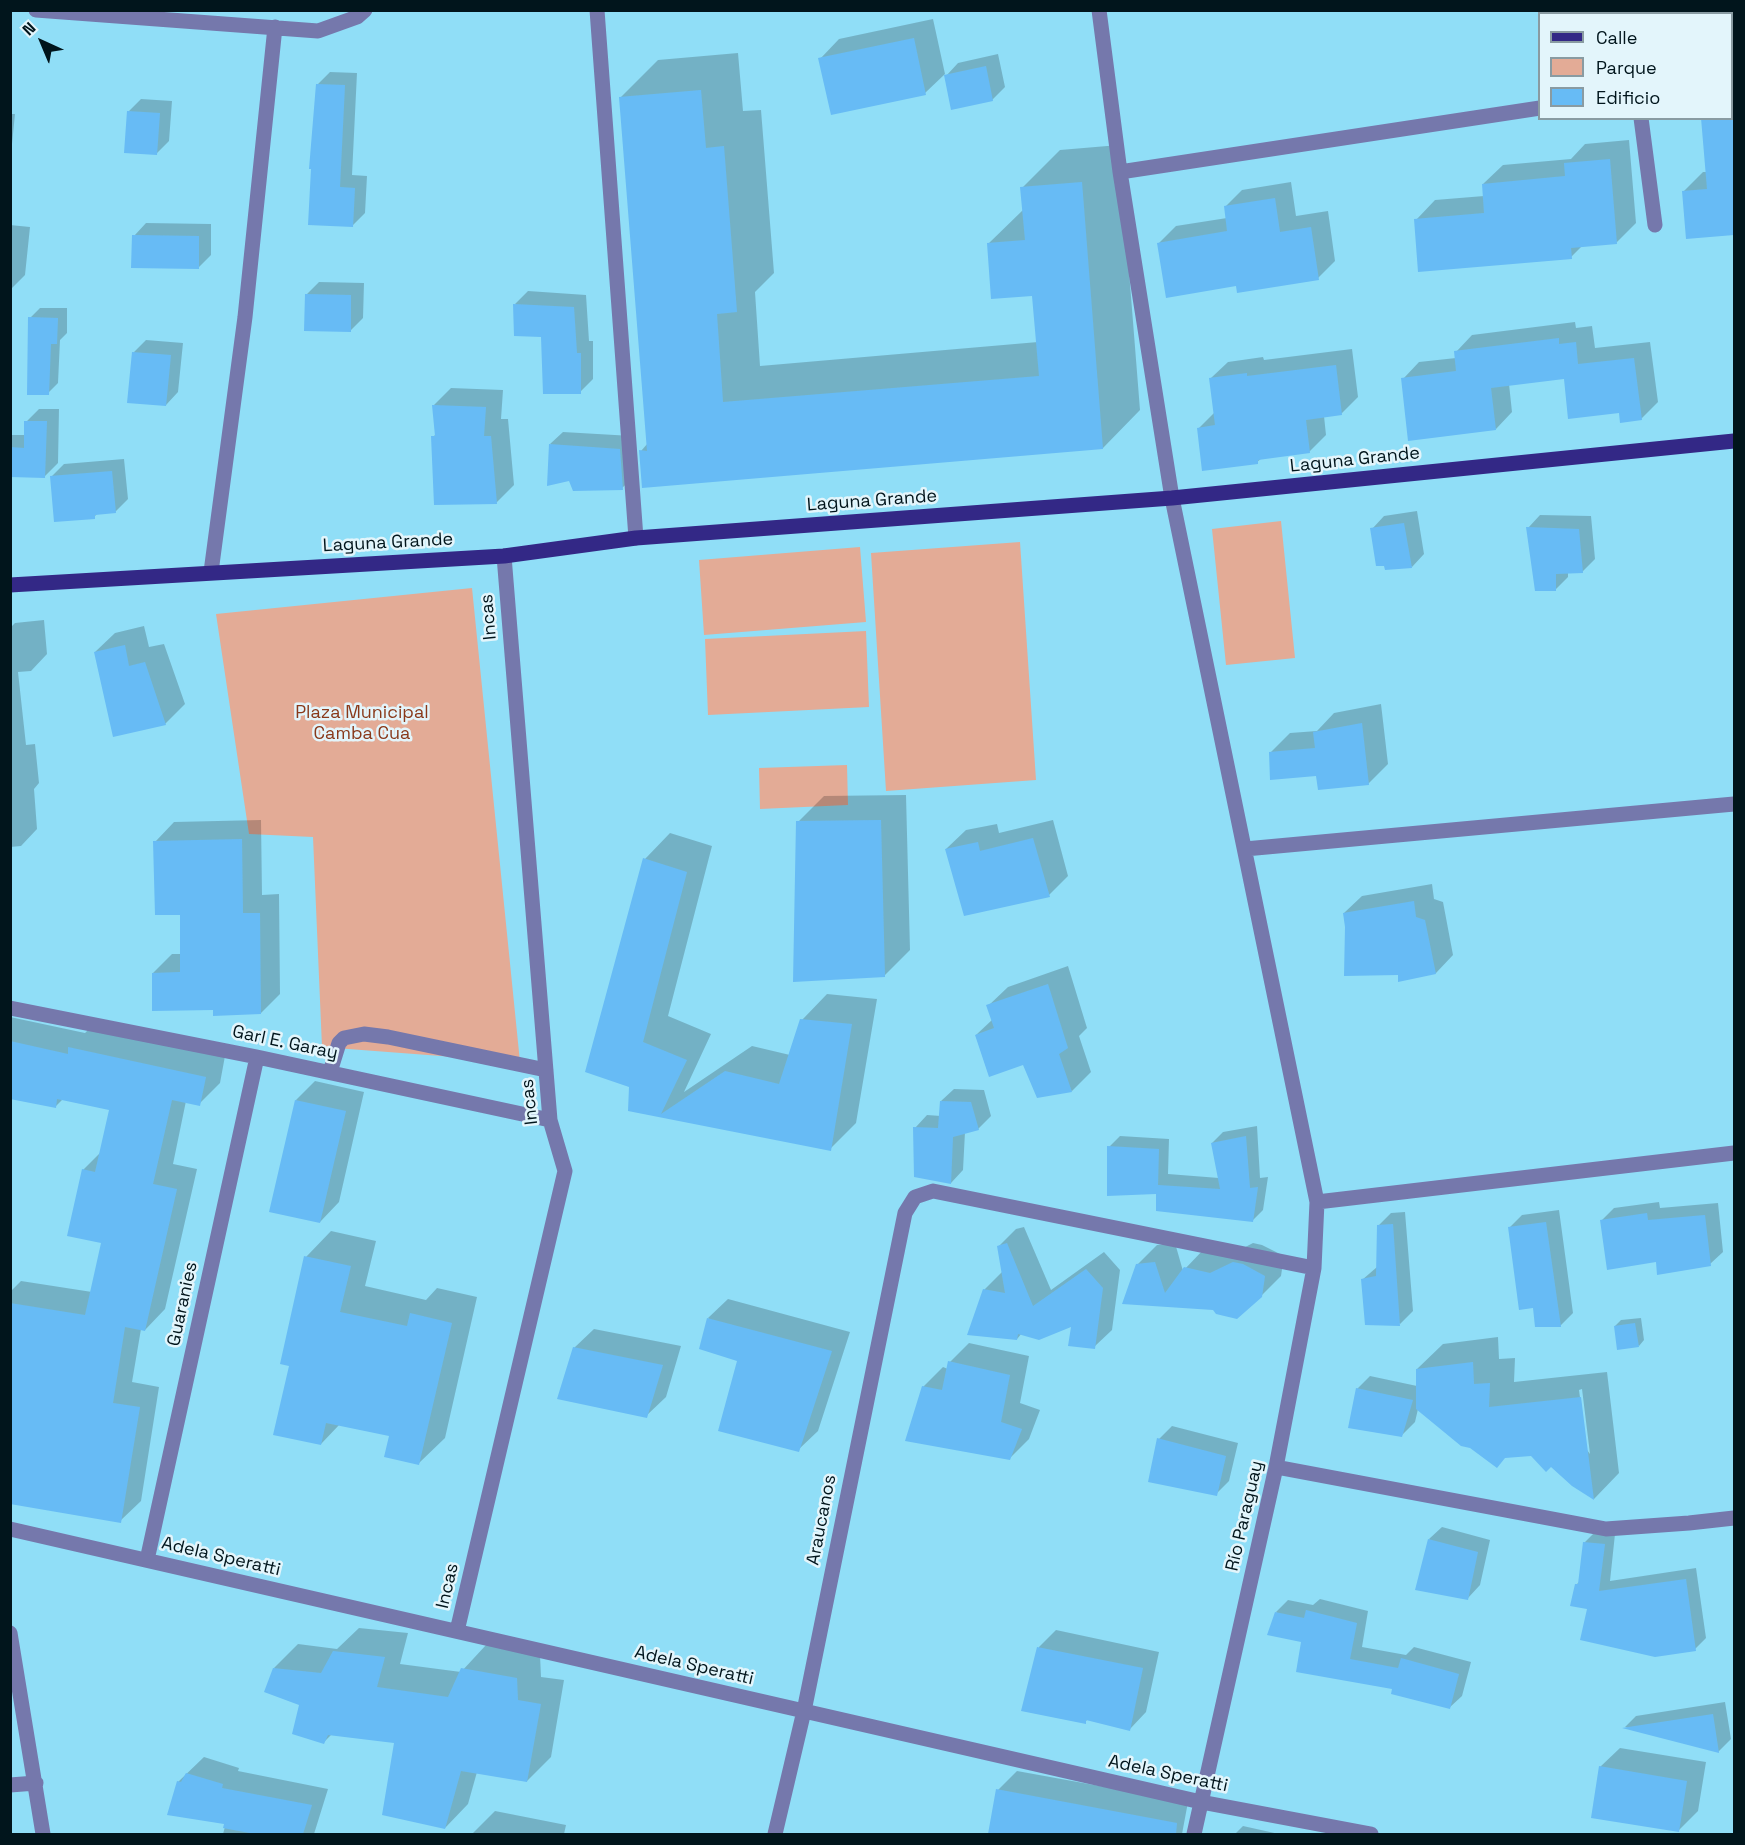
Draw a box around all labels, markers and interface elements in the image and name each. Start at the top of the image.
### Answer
north arrow [12,12,72,72]
legend [1538,12,1733,120]
text: N [18,17,40,40]
text: Calle [1596,26,1637,49]
text: Parque [1596,56,1657,79]
text: Edificio [1596,86,1660,109]
street label: Laguna Grande [1289,442,1421,478]
street label: Laguna Grande [806,486,938,516]
street label: Laguna Grande [322,529,454,557]
street label: Incas [476,593,502,641]
park label: Plaza Municipal Camba Cua [295,702,429,744]
street label: Garl E. Garay [230,1021,340,1065]
street label: Incas [517,1078,543,1126]
street label: Guaranies [164,1260,202,1348]
street label: Río Paraguay [1222,1459,1268,1573]
street label: Araucanos [803,1473,841,1567]
street label: Adela Speratti [159,1533,283,1581]
street label: Incas [432,1561,464,1611]
street label: Adela Speratti [632,1642,756,1690]
street label: Adela Speratti [1106,1751,1230,1797]

